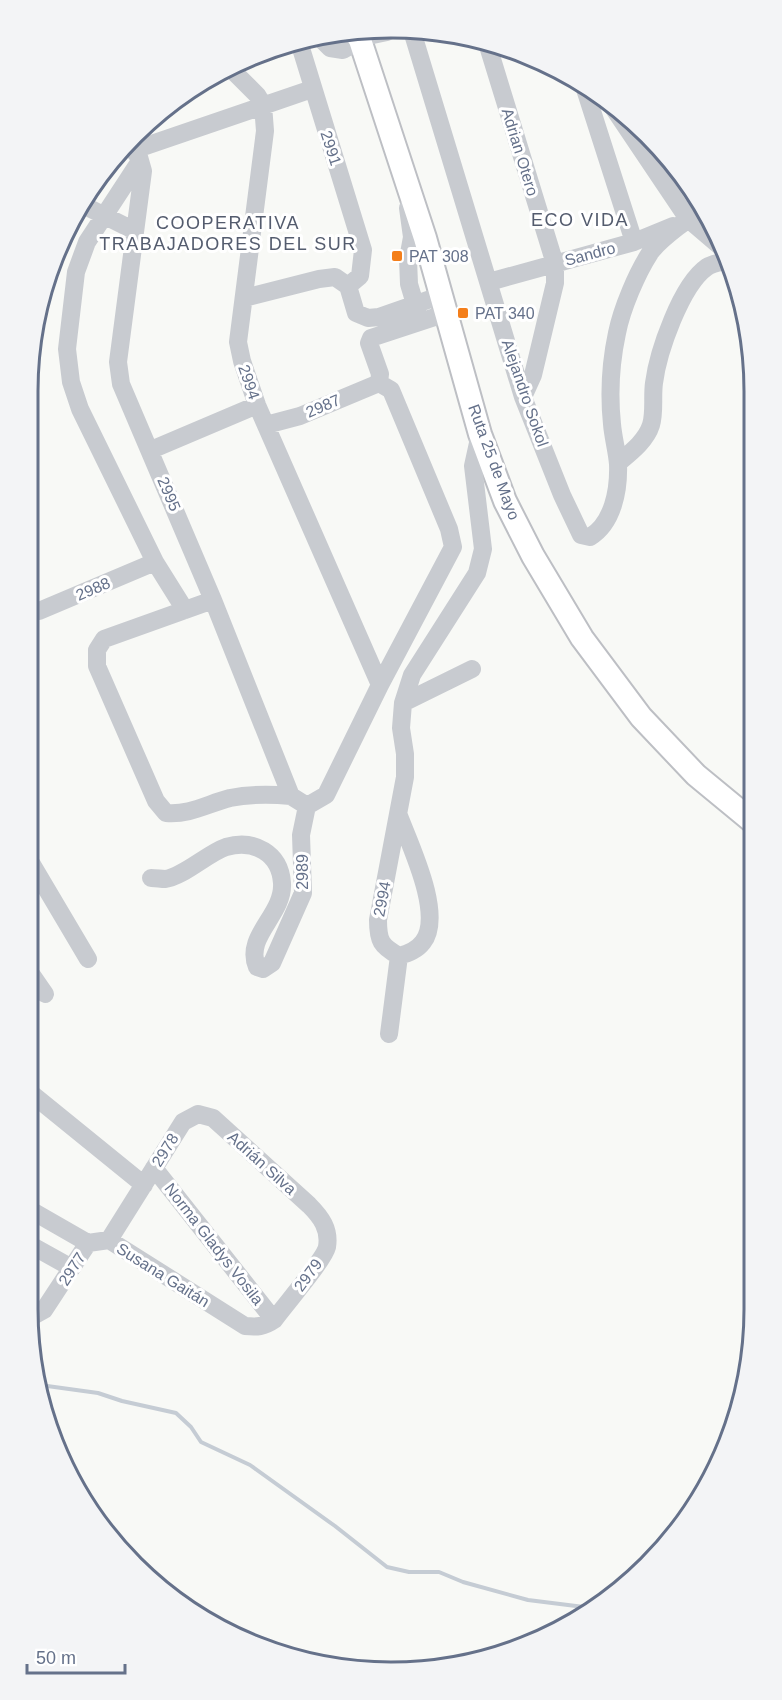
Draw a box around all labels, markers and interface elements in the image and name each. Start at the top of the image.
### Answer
street label: Adrian Otero [499,106,541,198]
street label: 2991 [317,128,345,168]
district label: ECO VIDA [531,210,629,230]
district label: COOPERATIVA TRABAJADORES DEL SUR [99,213,357,254]
street label: Sandro [563,239,617,269]
place label: PAT 308 [409,248,469,265]
marker: PAT 308 [390,249,404,263]
place label: PAT 340 [475,305,535,322]
marker: PAT 340 [456,306,470,320]
street label: Alejandro Sokol [499,337,551,449]
street label: 2994 [235,362,263,402]
street label: 2987 [303,391,343,421]
street label: Ruta 25 de Mayo [465,402,523,522]
street label: 2995 [154,474,184,514]
street label: 2988 [73,574,113,604]
street label: 2989 [294,854,311,890]
street label: 2994 [370,880,394,918]
street label: Adrián Silva [225,1128,299,1198]
street label: 2978 [148,1130,182,1170]
street label: Norma Gladys Vosila [161,1180,267,1308]
street label: Susana Gaitán [114,1240,212,1310]
street label: 2977 [55,1249,89,1289]
street label: 2979 [291,1256,325,1294]
scale bar [27,1637,124,1675]
text: 50 m [36,1648,76,1668]

